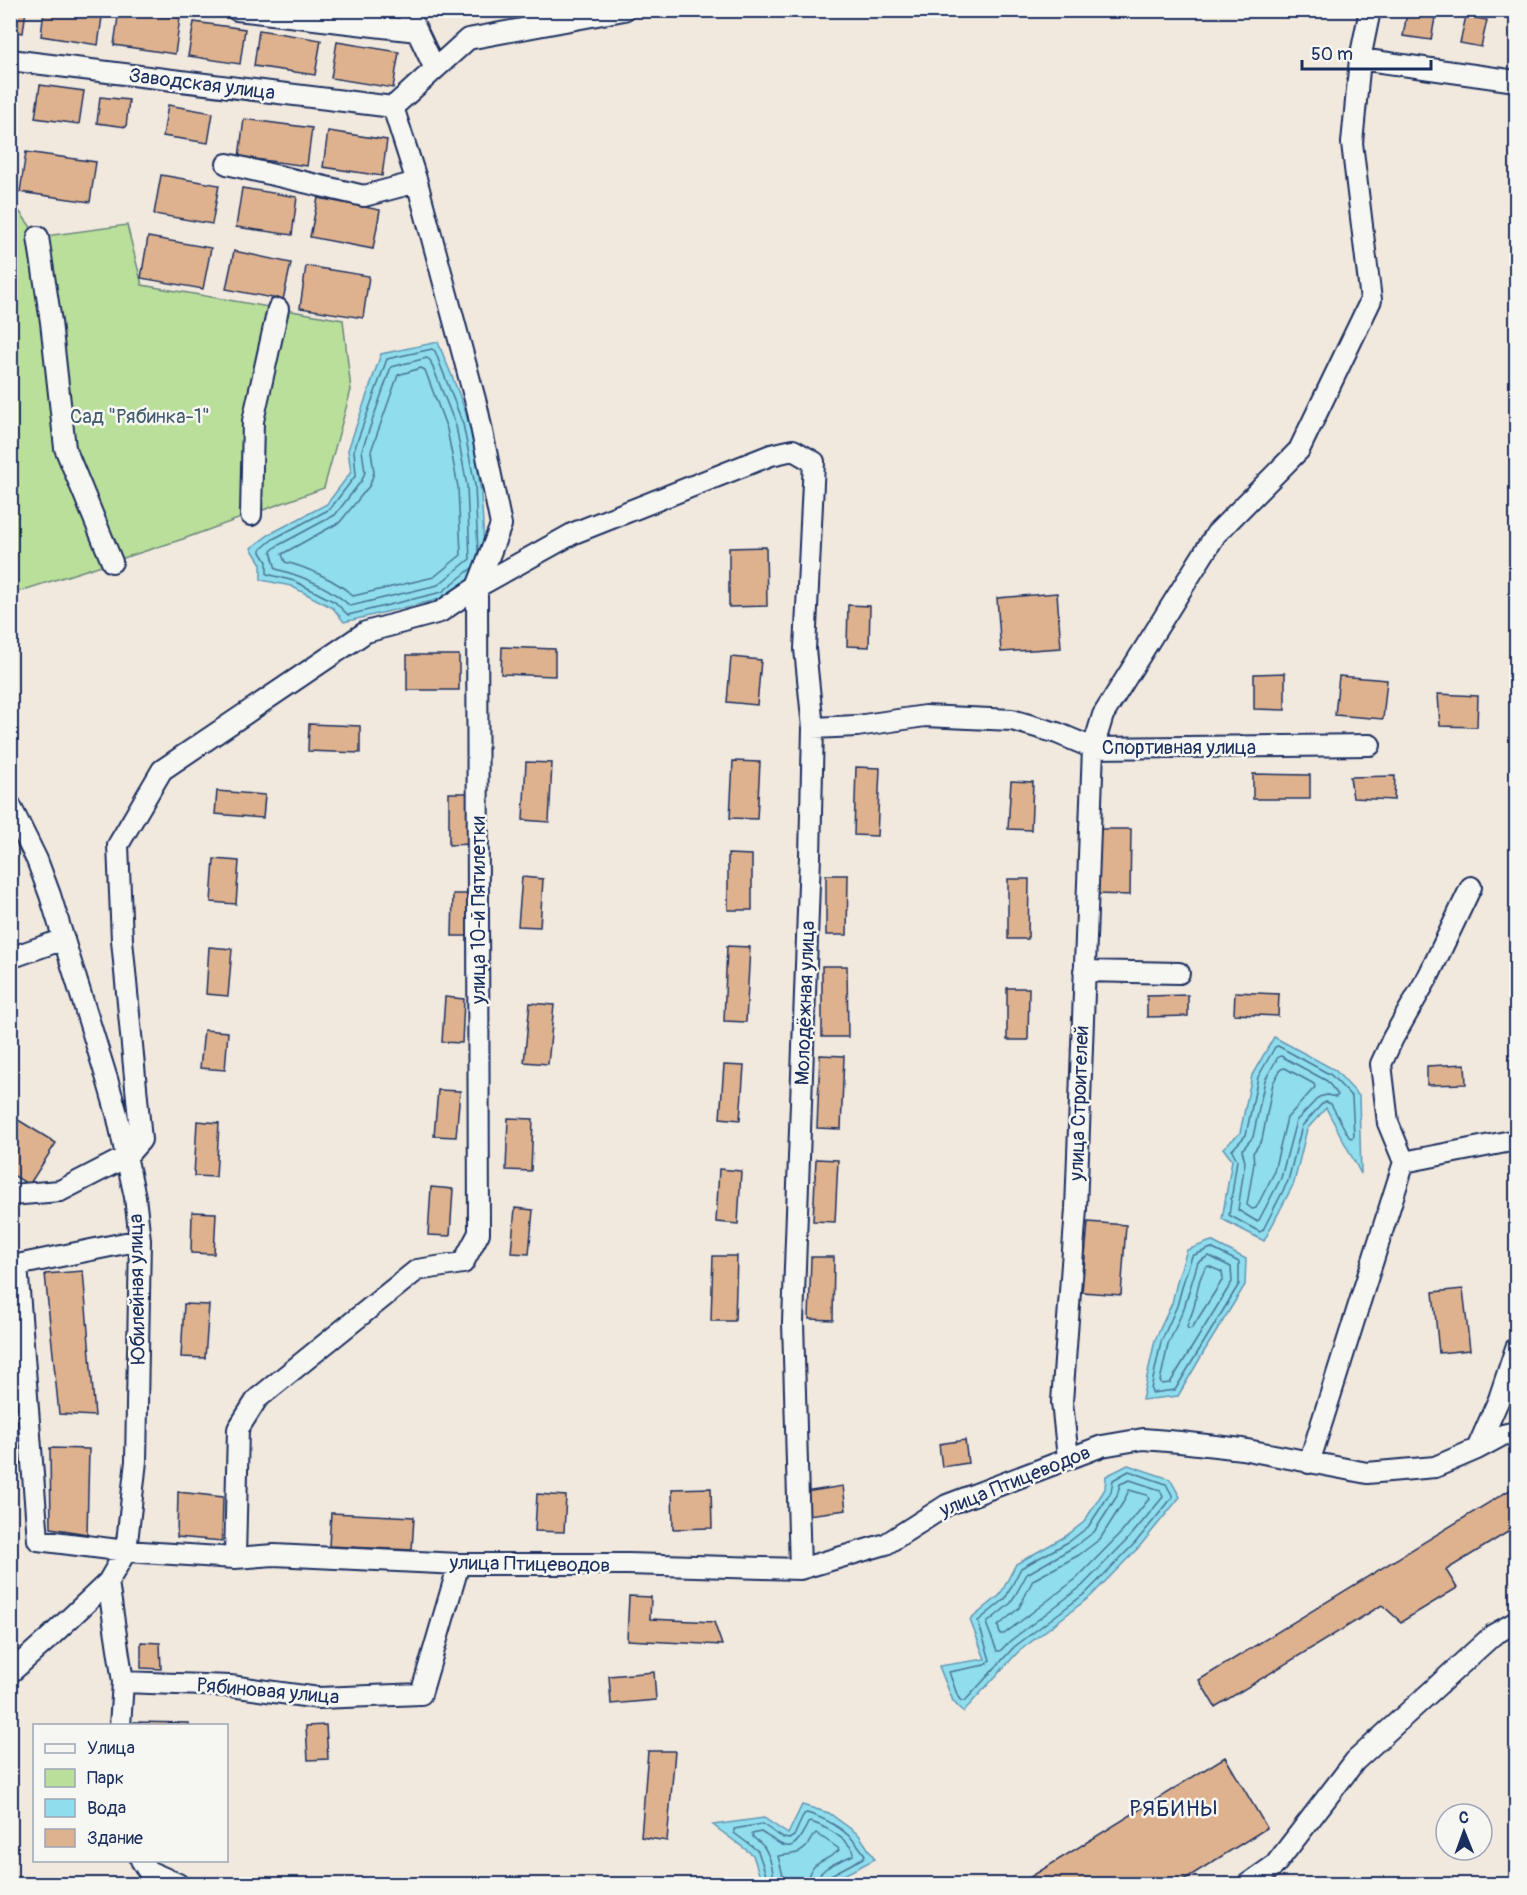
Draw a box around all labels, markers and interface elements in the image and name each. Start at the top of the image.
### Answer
scale bar [1302,33,1431,71]
text: 50 m [1311,43,1353,66]
street label: Заводская улица [127,63,277,105]
park label: Сад "Рябинка-1" [70,404,210,429]
street label: Спортивная улица [1102,735,1256,760]
street label: улица 10-й Пятилетки [466,816,491,1005]
street label: Молодёжная улица [790,920,820,1086]
street label: улица Строителей [1064,1025,1094,1182]
street label: Юбилейная улица [123,1214,151,1364]
street label: улица Птицеводов [935,1439,1094,1523]
street label: улица Птицеводов [448,1550,611,1578]
street label: Рябиновая улица [196,1672,340,1710]
legend [33,1724,228,1862]
text: Улица [87,1737,135,1760]
text: Парк [87,1767,124,1790]
district label: РЯБИНЫ [1130,1795,1218,1823]
text: Вода [87,1797,126,1820]
north arrow [1434,1802,1494,1862]
text: С [1459,1808,1469,1828]
text: Здание [87,1827,143,1850]

